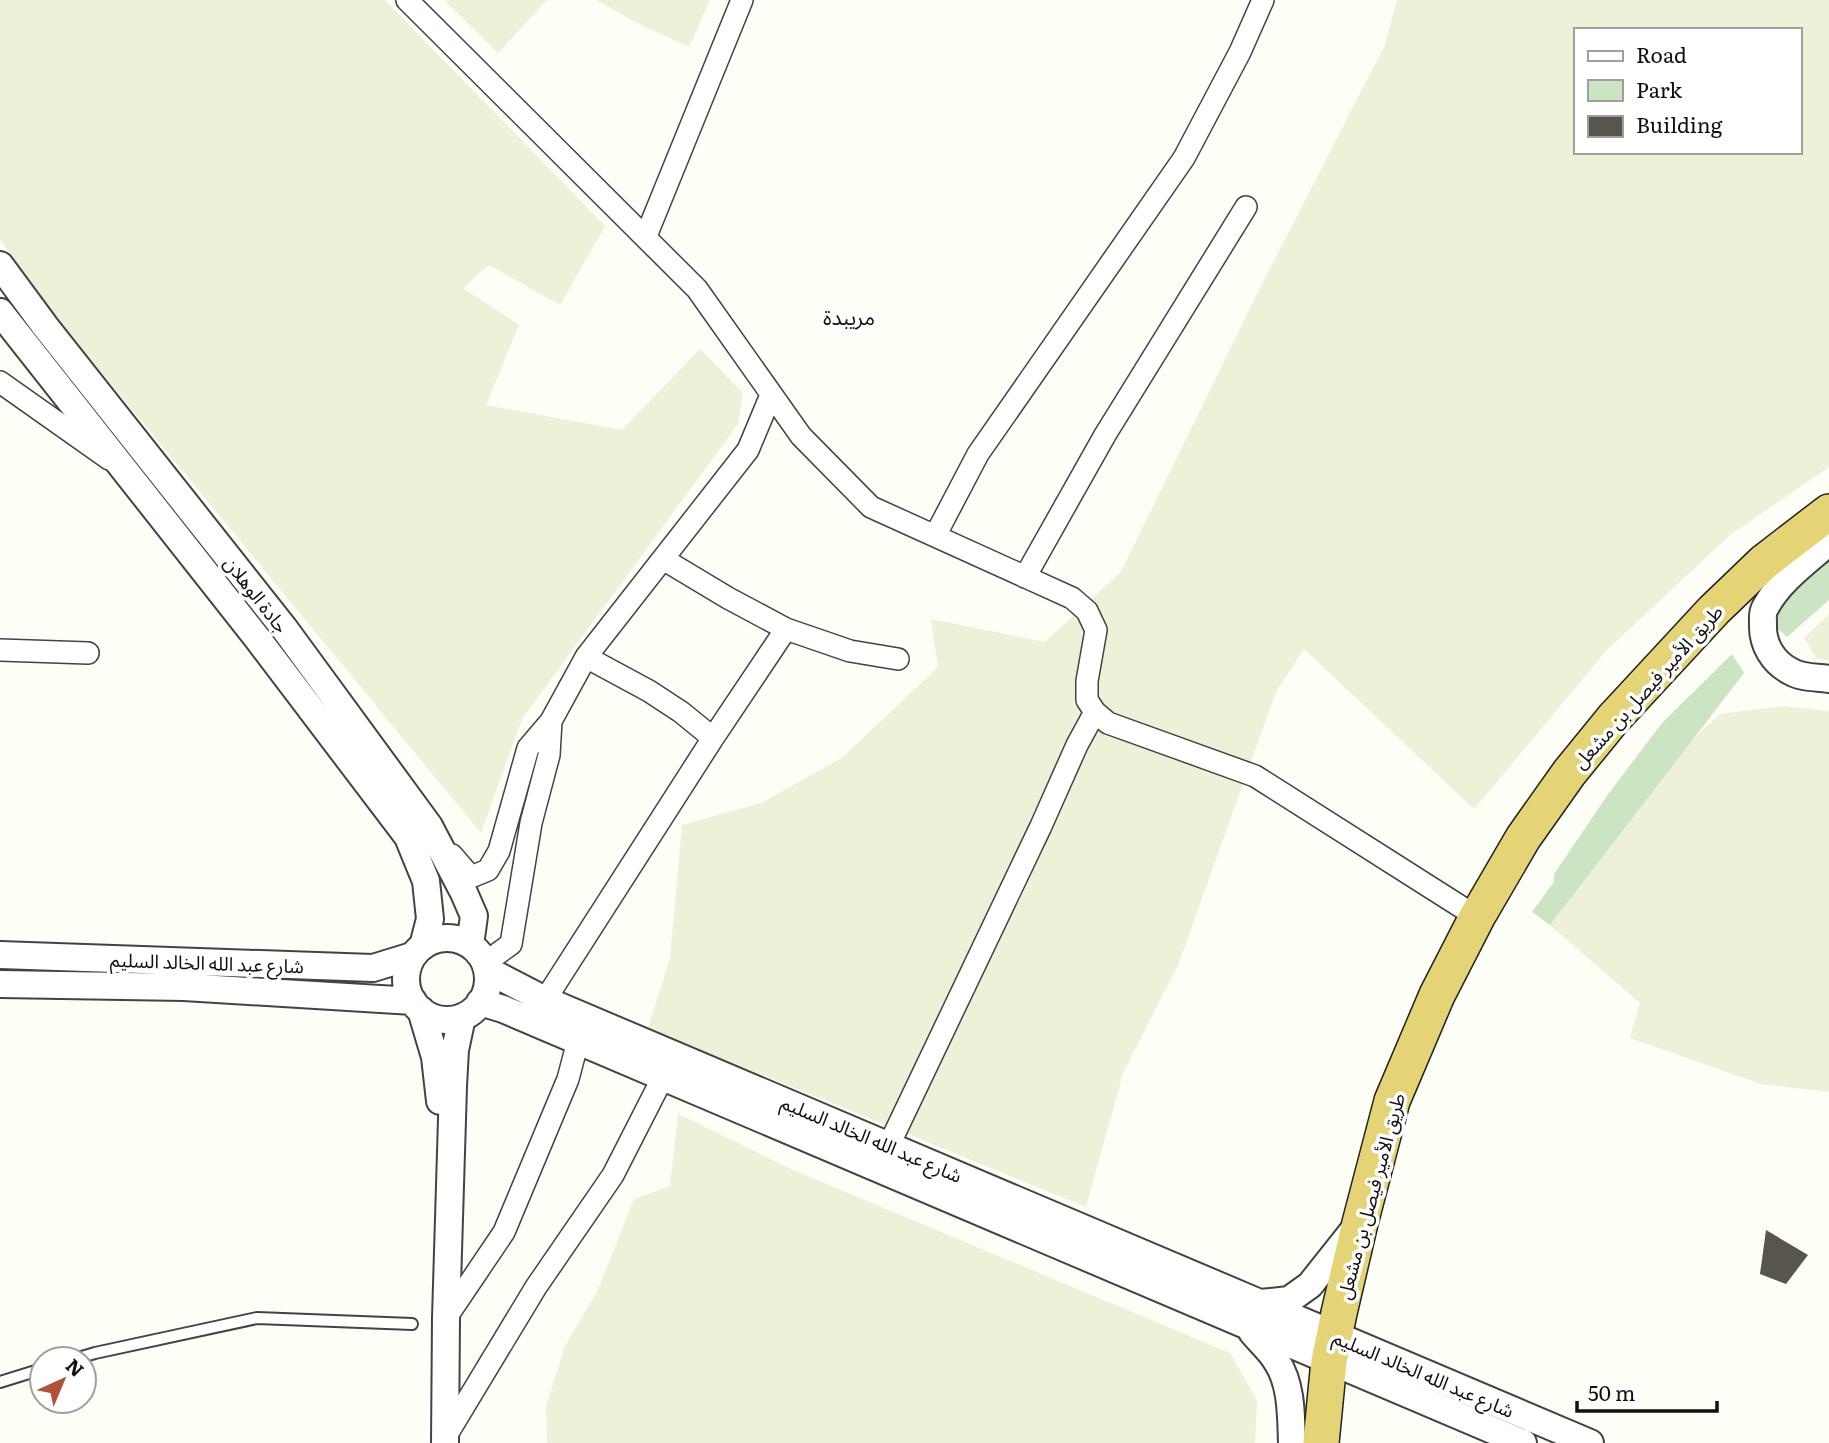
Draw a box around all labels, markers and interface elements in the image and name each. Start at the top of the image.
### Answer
legend [1574,28,1801,154]
text: Road [1636,38,1687,69]
text: Park [1636,73,1682,104]
text: Building [1636,108,1723,139]
district label: مريبدة [823,300,875,331]
street label: جادة الوهلان [218,550,296,638]
street label: طريق الأمير فيصل بن مشعل [1565,598,1729,774]
street label: شارع عبد الله الخالد السليم [109,945,304,981]
street label: شارع عبد الله الخالد السليم [776,1087,967,1191]
street label: طريق الأمير فيصل بن مشعل [1329,1090,1411,1302]
street label: شارع عبد الله الخالد السليم [1328,1322,1519,1426]
north arrow [28,1345,98,1415]
text: N [60,1351,91,1383]
scale bar [1577,1370,1717,1414]
text: 50 m [1588,1376,1635,1407]

